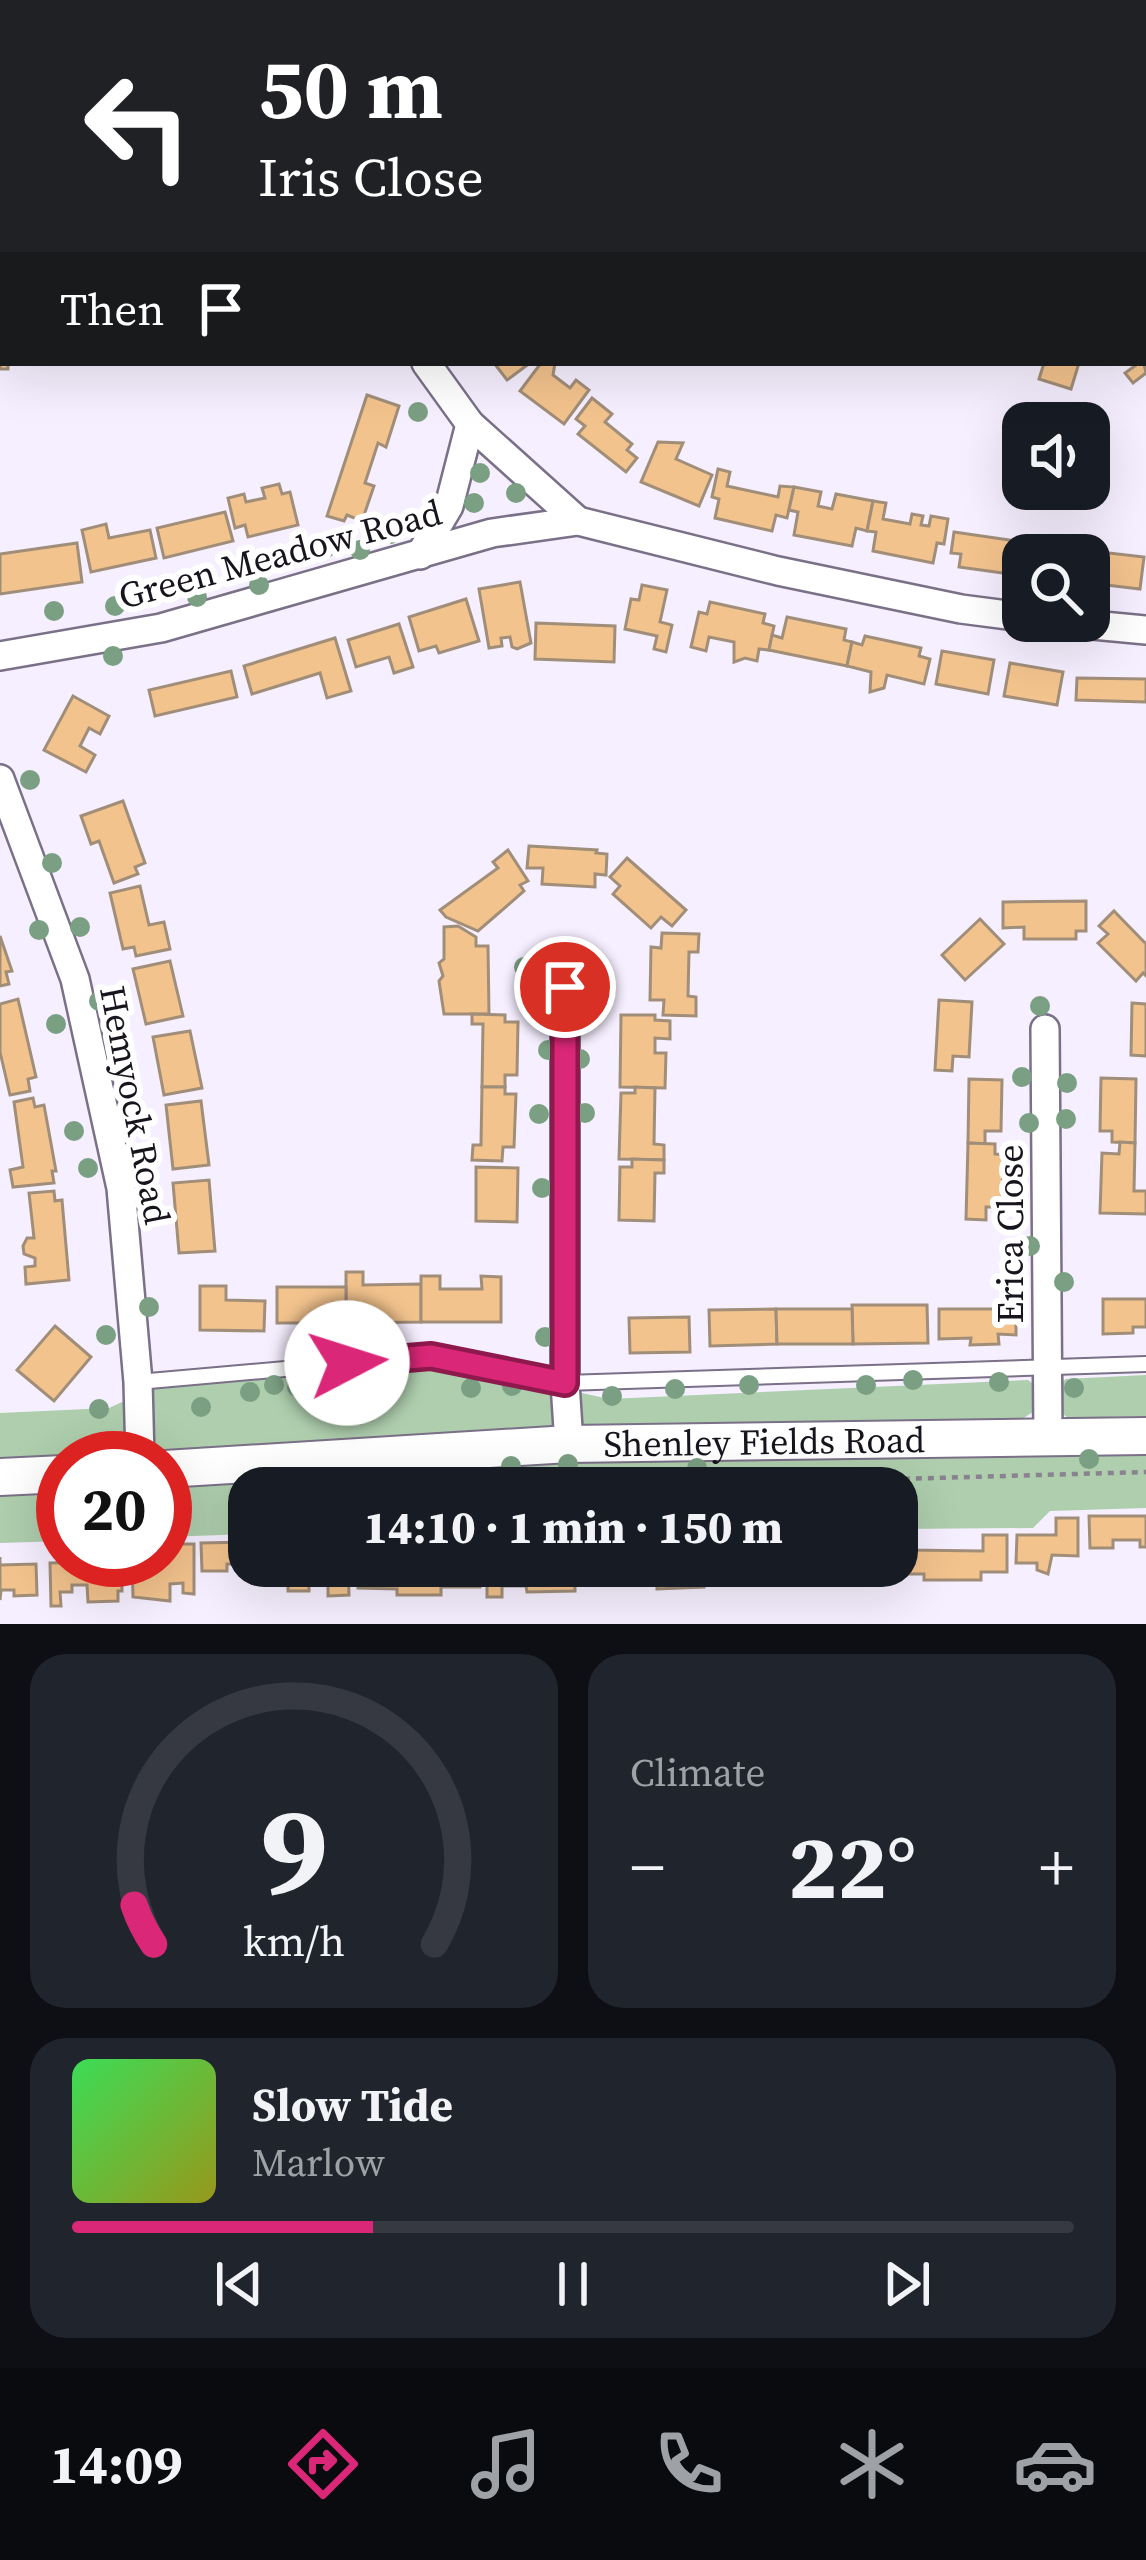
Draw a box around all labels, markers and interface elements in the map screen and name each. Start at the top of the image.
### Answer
text: 50 m [258,31,443,146]
icon: left [60,48,216,204]
text: Iris Close [258,140,484,214]
icon: arrive [188,276,254,342]
text: Then [60,278,164,340]
map controls [1002,402,1110,642]
button: sound [1002,402,1110,510]
street label: Green Meadow Road [113,487,447,621]
button: search [1002,534,1110,642]
pin [514,936,616,1038]
icon: arrive [532,954,598,1020]
street label: Hemyock Road [88,982,182,1228]
street label: Erica Close [986,1144,1035,1324]
position arrow [284,1300,410,1426]
street label: Shenley Fields Road [603,1415,925,1468]
speed limit sign: 20 [36,1431,192,1587]
text: 14:10 · 1 min · 150 m [363,1496,783,1558]
text: Climate [630,1746,765,1799]
text: 9 [260,1764,328,1935]
text: 22° [788,1805,916,1928]
text: − [630,1822,665,1912]
text: + [1039,1822,1074,1912]
text: km/h [243,1912,345,1970]
text: Slow Tide [252,2074,453,2136]
text: Marlow [252,2136,385,2189]
icon: previous [206,2251,272,2317]
icon: pause [540,2251,606,2317]
icon: next [874,2251,940,2317]
icon: directions [281,2422,365,2506]
icon: music [464,2422,548,2506]
icon: phone [647,2422,731,2506]
icon: climate [830,2422,914,2506]
icon: car [1013,2422,1097,2506]
text: 14:09 [49,2427,183,2501]

